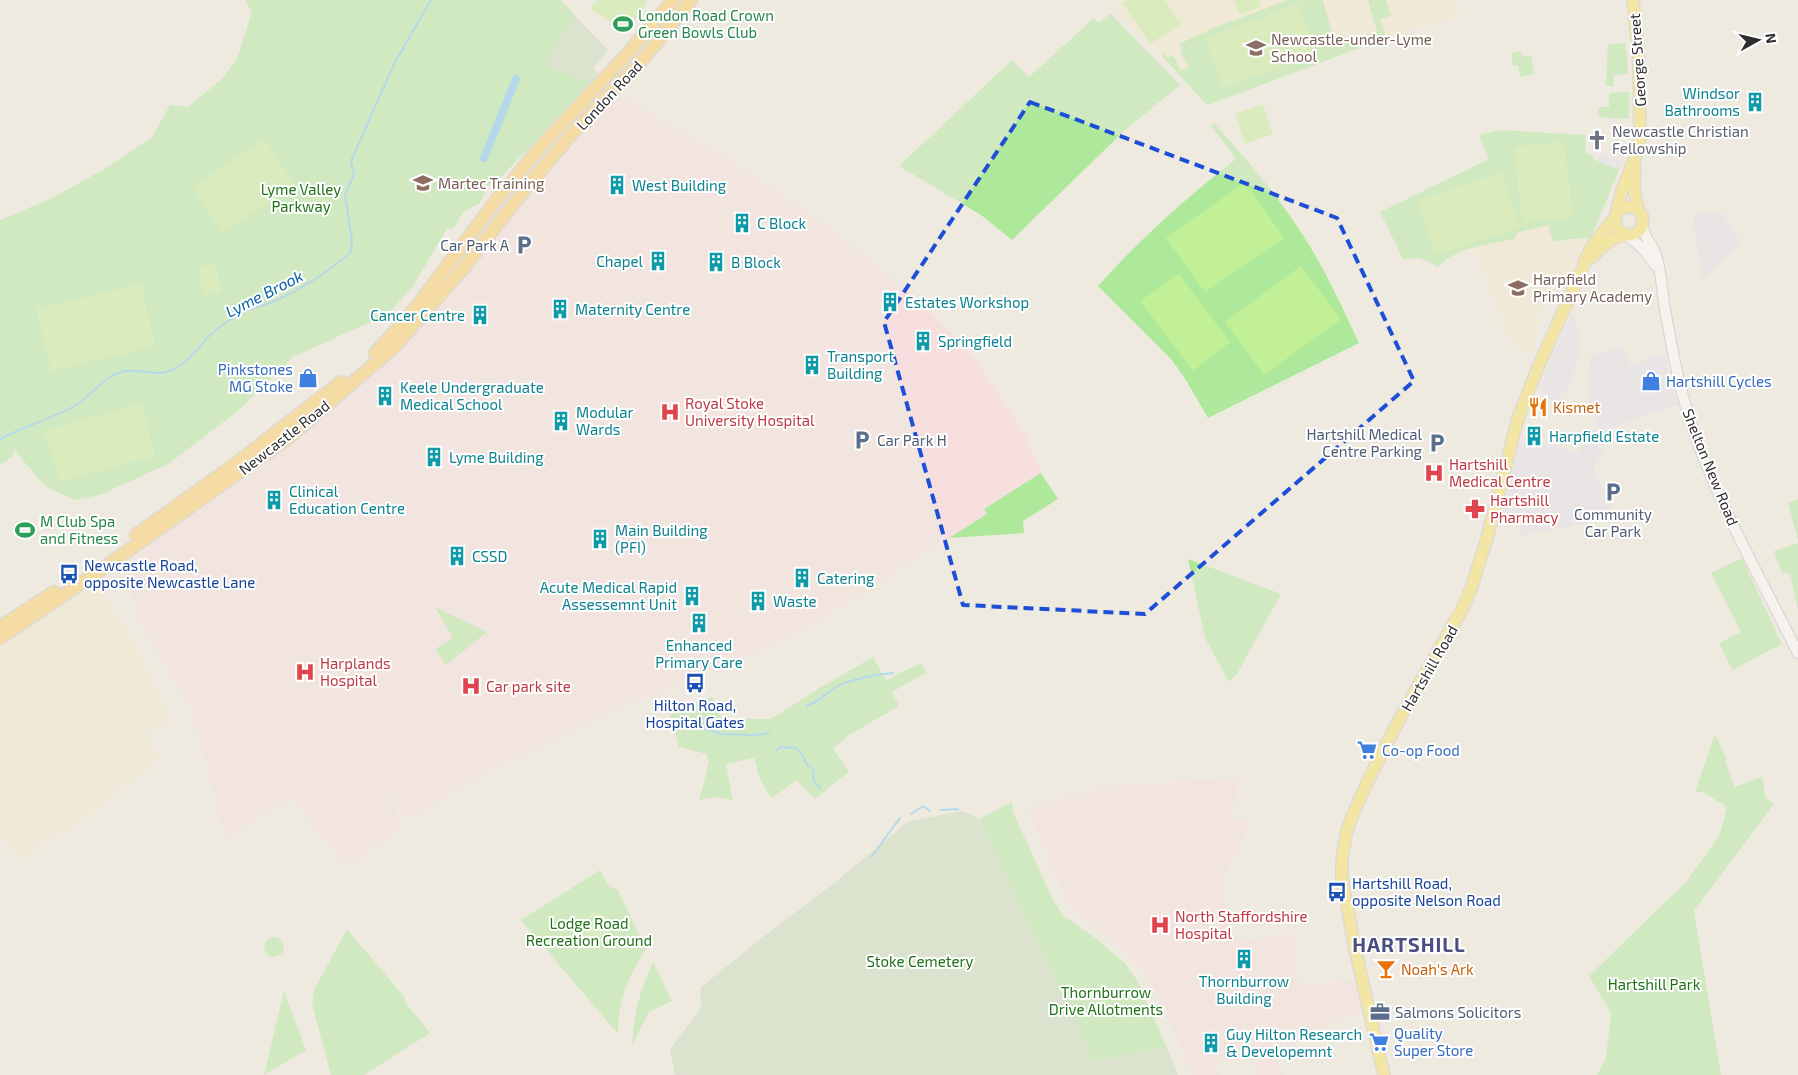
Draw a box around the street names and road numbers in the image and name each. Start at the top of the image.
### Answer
street label: George Street [1625,13,1649,107]
street label: London Road [572,56,646,134]
street label: Newcastle Road [235,396,333,478]
street label: Shelton New Road [1679,406,1743,528]
street label: Hartshill Road [1397,622,1461,714]

